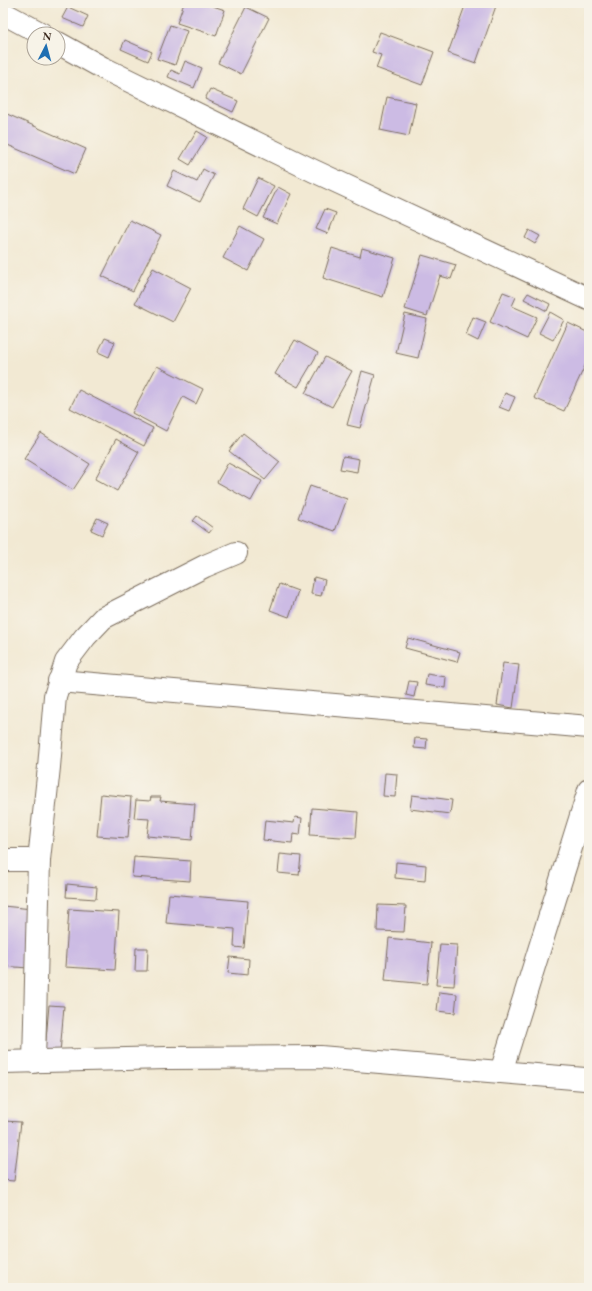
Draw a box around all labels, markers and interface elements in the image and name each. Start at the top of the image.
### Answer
north arrow [26,26,66,66]
text: N [42,29,52,43]

